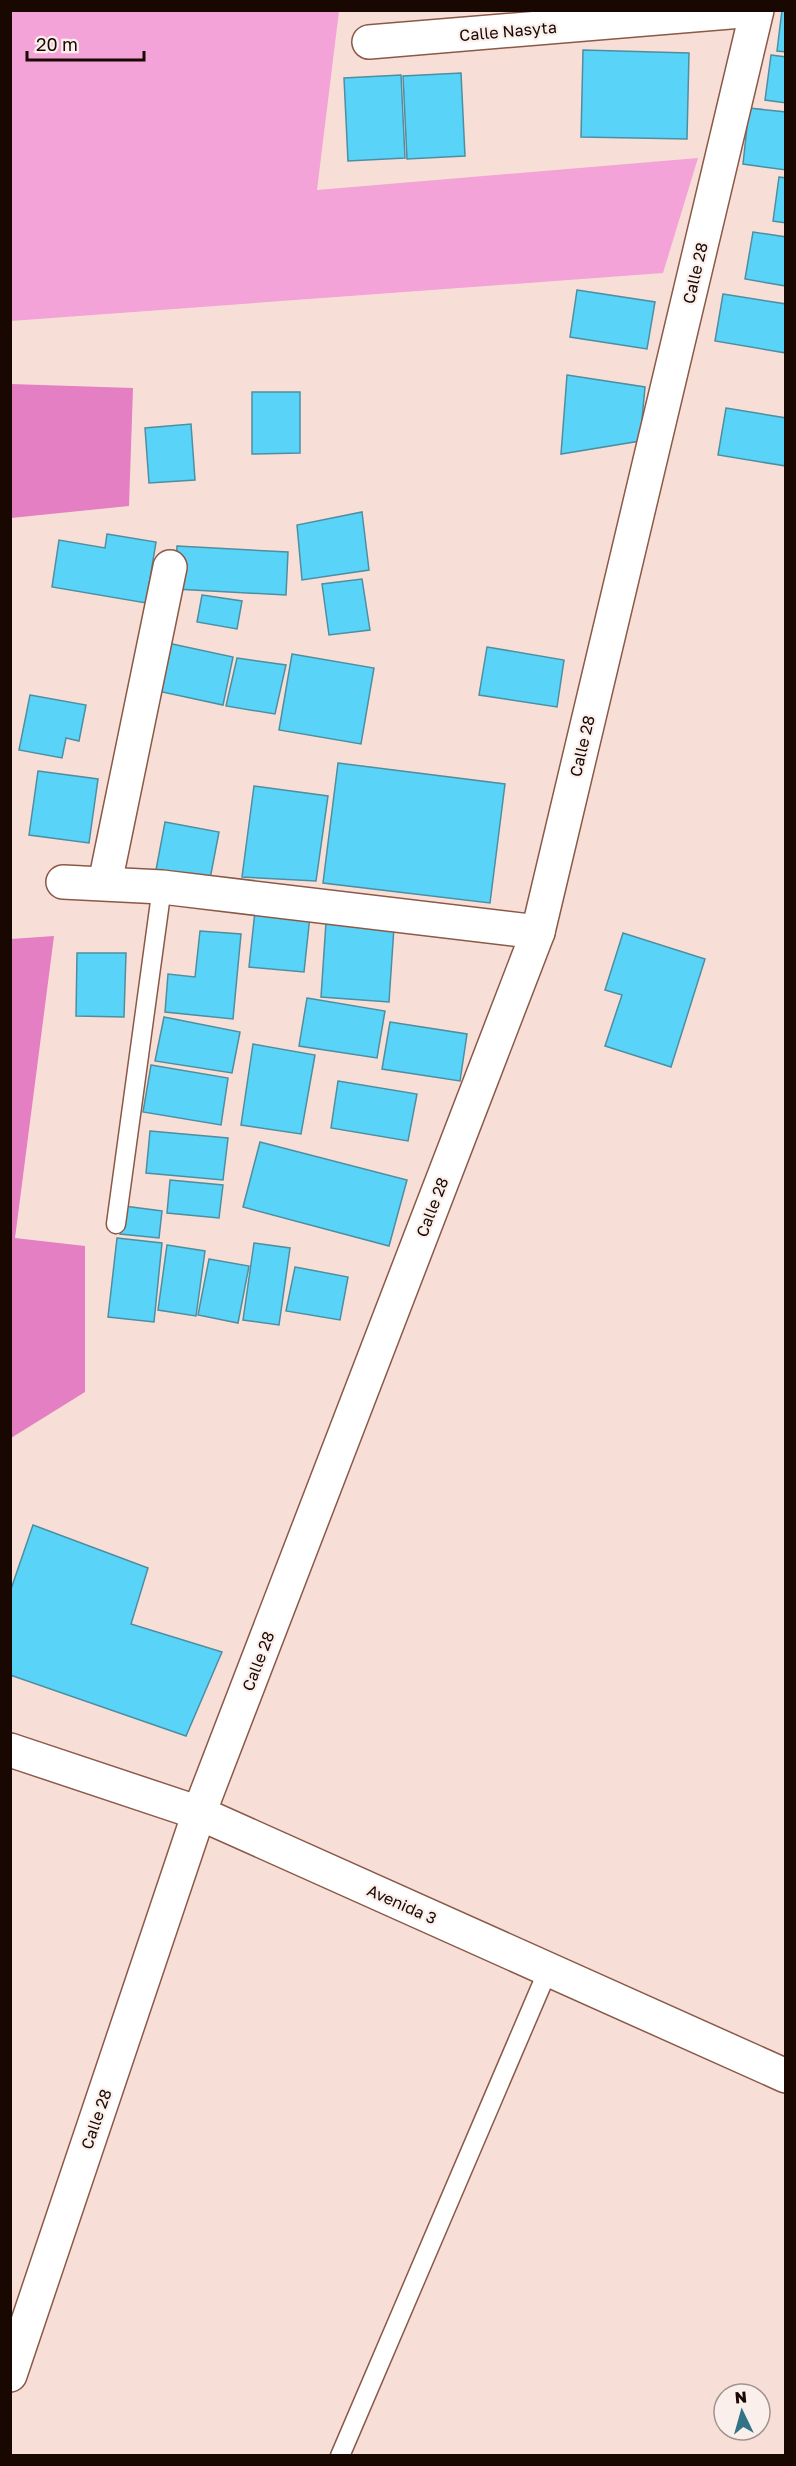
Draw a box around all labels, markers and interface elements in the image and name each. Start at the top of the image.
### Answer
street label: Calle Nasyta [458,17,558,45]
scale bar [27,24,144,62]
text: 20 m [36,33,78,55]
street label: Calle 28 [678,240,712,306]
street label: Calle 28 [565,713,599,779]
street label: Calle 28 [411,1174,453,1240]
street label: Calle 28 [237,1628,279,1694]
street label: Avenida 3 [364,1880,440,1928]
street label: Calle 28 [76,2086,116,2152]
north arrow [712,2382,772,2442]
text: N [734,2387,748,2408]

